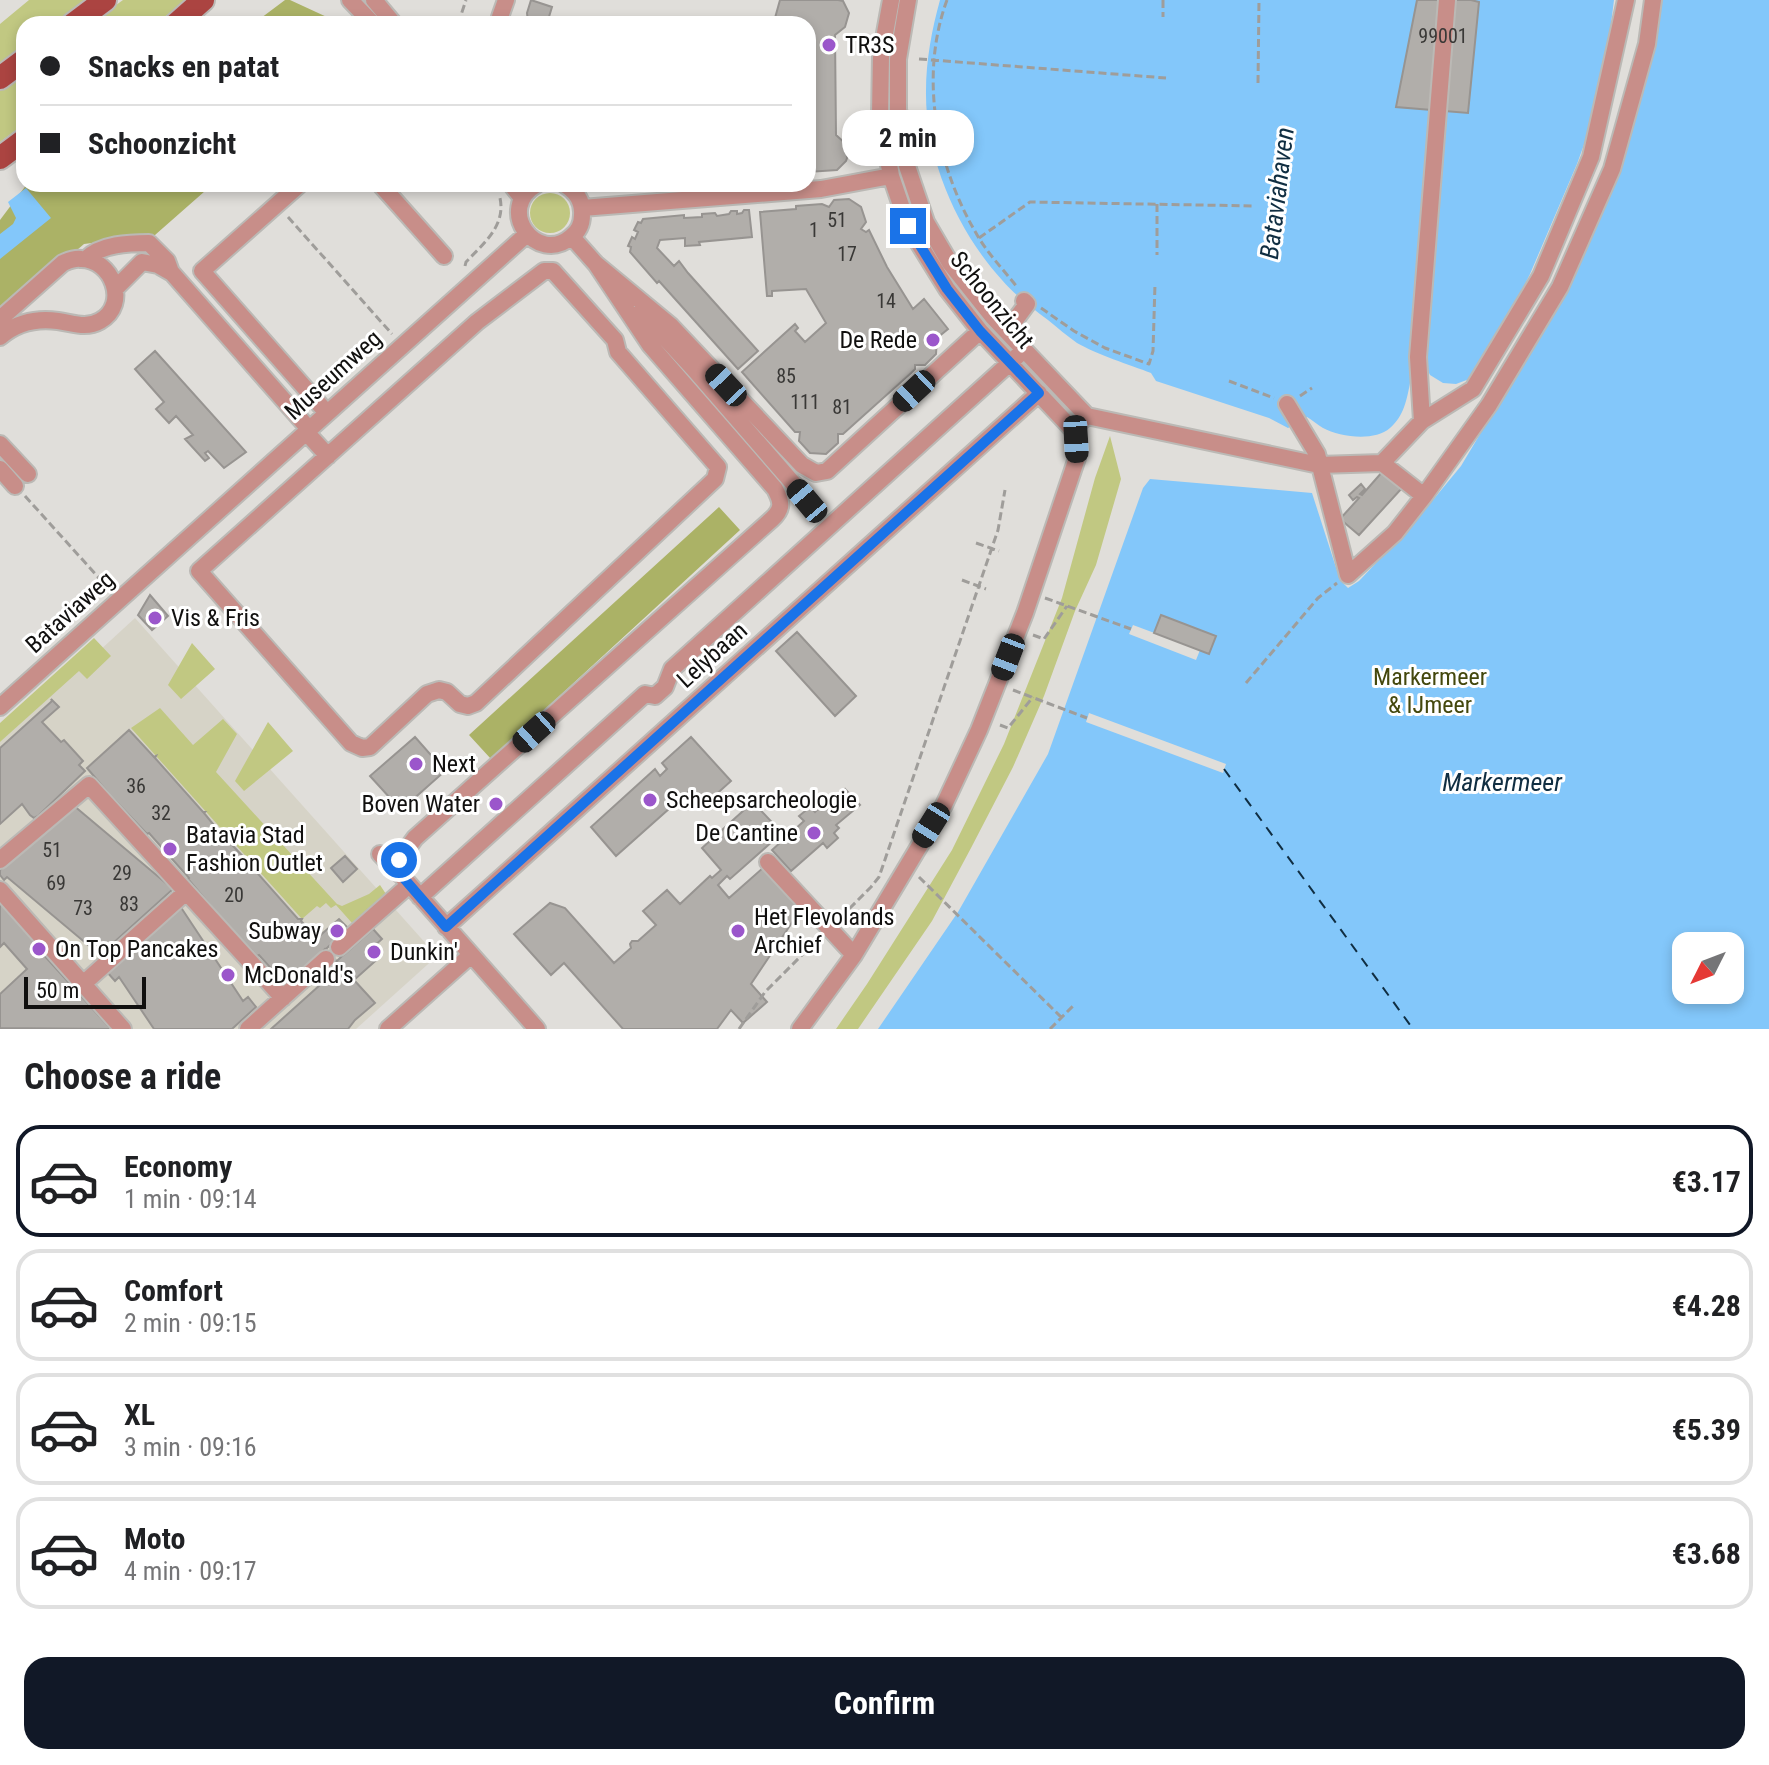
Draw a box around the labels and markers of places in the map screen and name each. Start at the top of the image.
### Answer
place label: TR3S [845,31,895,59]
marker: TR3S [820,36,838,54]
place label: De Rede [839,326,917,354]
marker: De Rede [924,331,942,349]
place label: Vis & Fris [171,604,260,632]
marker: Vis & Fris [146,609,164,627]
place label: Next [432,750,476,778]
marker: Next [407,755,425,773]
place label: Scheepsarcheologie [666,786,857,814]
place label: Boven Water [361,790,480,818]
marker: Scheepsarcheologie [641,791,659,809]
marker: Boven Water [487,795,505,813]
place label: De Cantine [695,819,798,847]
place label: Batavia Stad Fashion Outlet [186,821,323,877]
marker: De Cantine [805,824,823,842]
marker: Batavia Stad Fashion Outlet [161,840,179,858]
place label: Het Flevolands Archief [754,903,895,959]
place label: Subway [248,917,321,945]
marker: Subway [328,922,346,940]
marker: Het Flevolands Archief [729,922,747,940]
place label: On Top Pancakes [55,935,218,963]
place label: Dunkin' [390,938,458,966]
marker: On Top Pancakes [30,940,48,958]
marker: Dunkin' [365,943,383,961]
place label: McDonald's [244,961,354,989]
marker: McDonald's [219,966,237,984]

